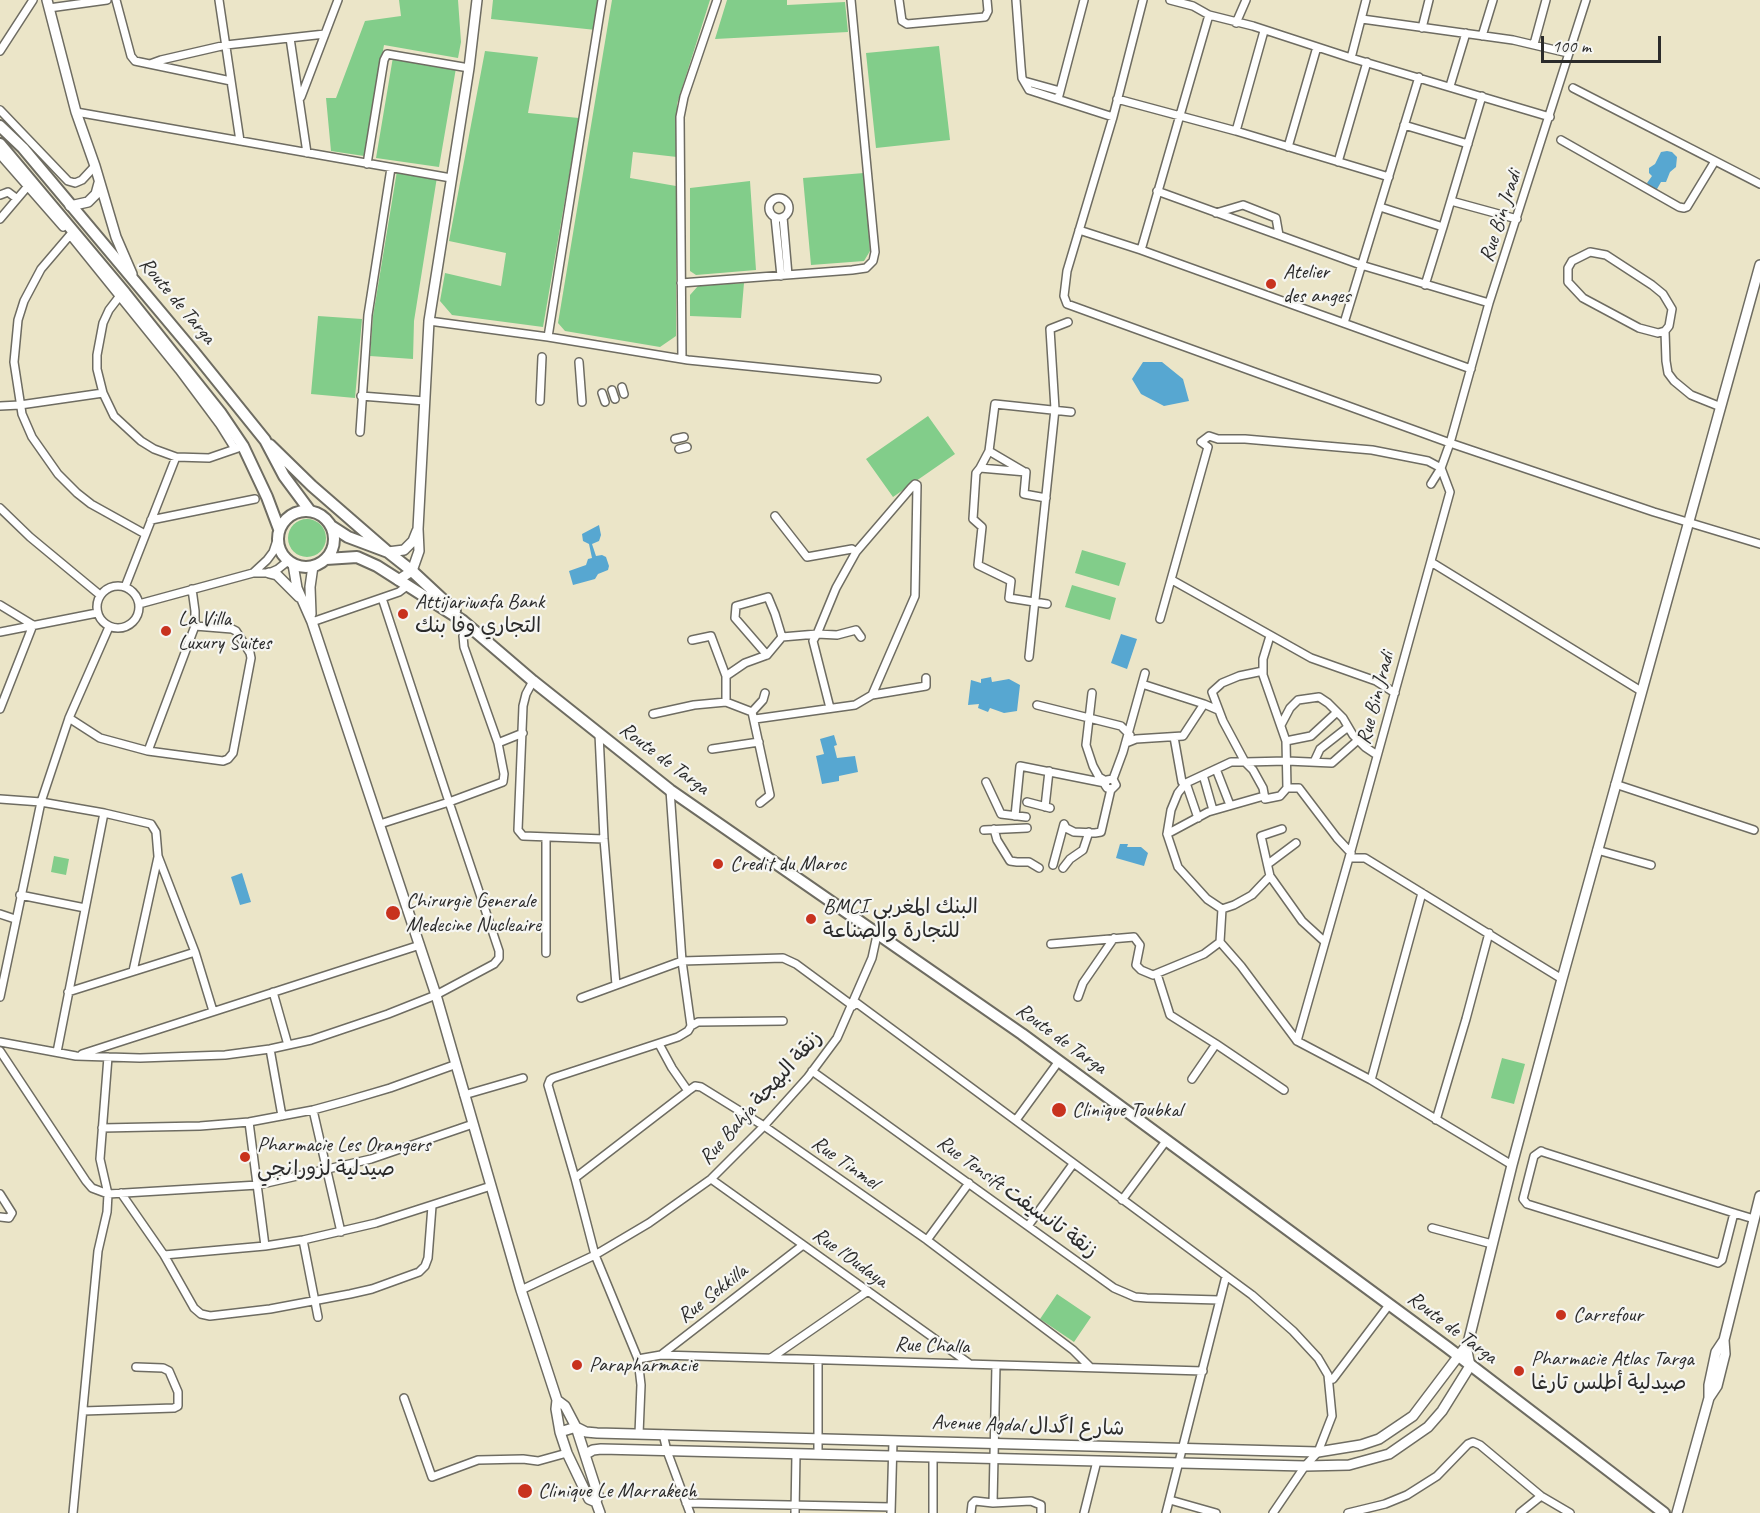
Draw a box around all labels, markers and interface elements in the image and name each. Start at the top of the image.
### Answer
scale bar [1544,24,1664,62]
text: 100 m [1552,35,1591,57]
street label: Rue Bin Jradi [1474,167,1528,265]
street label: Route de Targa [133,252,221,350]
place label: Atelier des anges [1283,259,1350,309]
marker: Atelier des anges [1264,277,1278,291]
place label: Attijariwafa Bank التجاري وفا بنك [415,589,544,639]
place label: La Villa Luxury Suites [178,606,271,656]
marker: Attijariwafa Bank التجاري وفا بنك [396,607,410,621]
marker: La Villa Luxury Suites [159,624,173,638]
street label: Rue Bin Jradi [1352,649,1400,747]
street label: Route de Targa [614,717,714,801]
place label: Credit du Maroc [730,851,846,877]
marker: Credit du Maroc [711,857,725,871]
place label: Chirurgie Generale Medecine Nucleaire [406,888,541,938]
place label: BMCI البنك المغربي للتجارة والصناعة [823,894,978,944]
marker: Chirurgie Generale Medecine Nucleaire [384,904,402,922]
marker: BMCI البنك المغربي للتجارة والصناعة [804,912,818,926]
street label: Route de Targa [1011,998,1111,1080]
street label: Rue Bahja زنقة البهجة [694,1026,828,1170]
place label: Clinique Toubkal [1072,1097,1182,1123]
marker: Clinique Toubkal [1050,1101,1068,1119]
street label: Rue Tensift زنقة تانسيفت [932,1130,1102,1264]
street label: Rue Tinmel [806,1131,884,1195]
place label: Pharmacie Les Orangers صيدلية لزورانجي [257,1132,430,1182]
marker: Pharmacie Les Orangers صيدلية لزورانجي [238,1150,252,1164]
street label: Rue l'Oudaya [807,1222,893,1294]
street label: Rue Sekkilla [673,1259,753,1329]
street label: Route de Targa [1402,1286,1502,1370]
place label: Carrefour [1573,1302,1643,1328]
marker: Carrefour [1554,1308,1568,1322]
street label: Rue Challa [894,1332,970,1360]
place label: Pharmacie Atlas Targa صيدلية أطلس تارغا [1531,1346,1694,1396]
place label: Parapharmacie [589,1352,697,1378]
marker: Parapharmacie [570,1358,584,1372]
marker: Pharmacie Atlas Targa صيدلية أطلس تارغا [1512,1364,1526,1378]
street label: Avenue Agdal شارع اگدال [931,1410,1125,1442]
place label: Clinique Le Marrakech [538,1478,697,1504]
marker: Clinique Le Marrakech [516,1482,534,1500]

